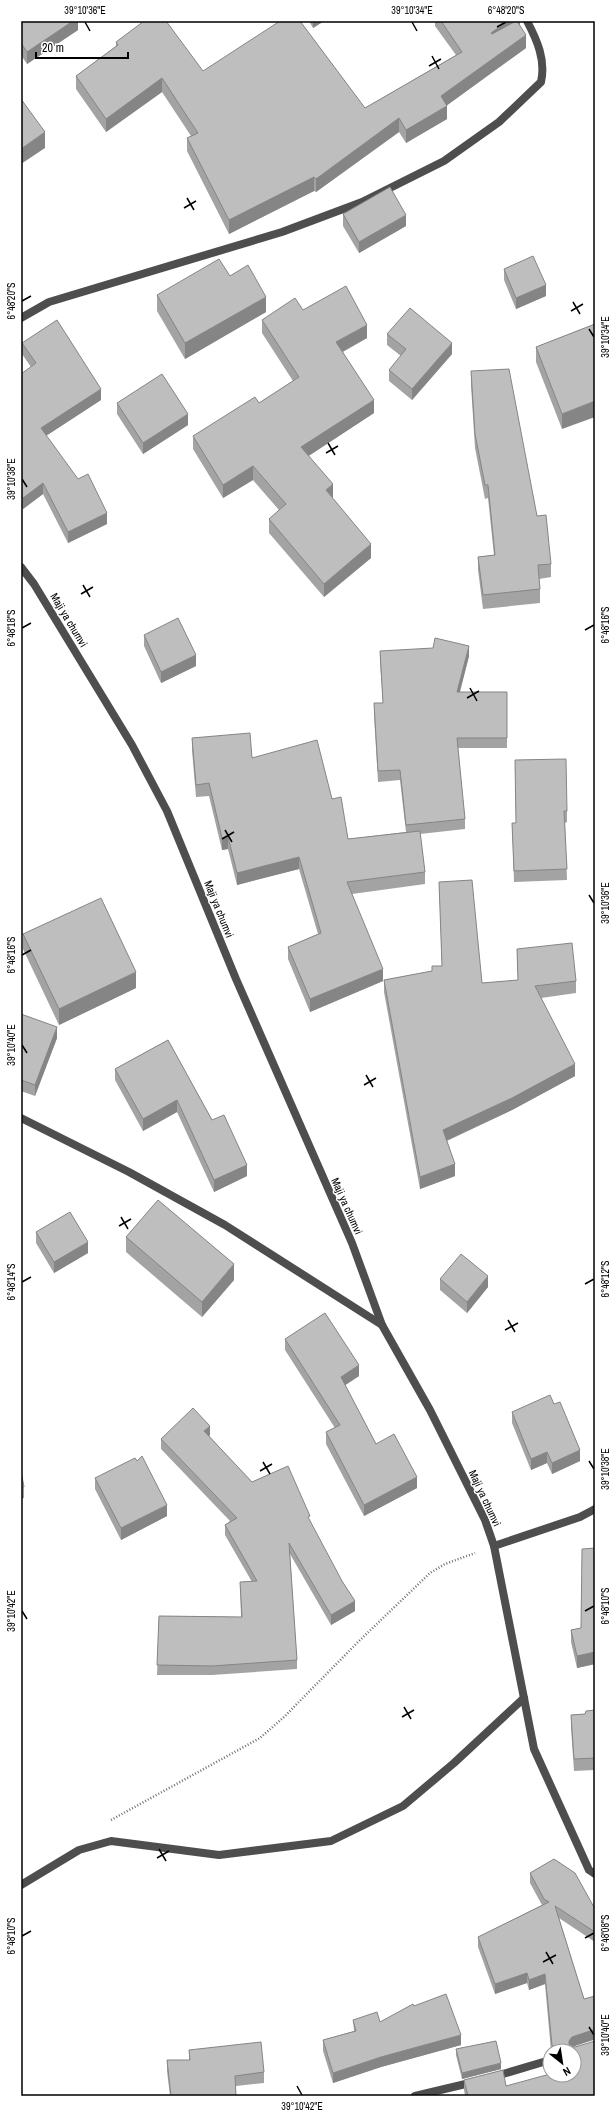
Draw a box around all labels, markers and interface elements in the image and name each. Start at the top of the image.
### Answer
text: 39°10'36"E [64,4,106,17]
text: 39°10'34"E [391,4,433,17]
text: 6°48'20"S [488,4,525,17]
scale bar [36,34,128,60]
text: 20 m [42,40,64,56]
text: 6°48'20"S [5,282,18,319]
text: 39°10'34"E [599,316,612,358]
text: 39°10'38"E [5,458,18,500]
street label: Maji ya chumvi [47,590,91,650]
text: 6°48'16"S [599,606,612,643]
text: 6°48'18"S [5,609,18,646]
street label: Maji ya chumvi [201,878,237,940]
text: 39°10'36"E [599,882,612,924]
text: 6°48'16"S [5,936,18,973]
text: 39°10'40"E [5,1024,18,1066]
street label: Maji ya chumvi [328,1175,366,1237]
text: 6°48'12"S [599,1260,612,1297]
text: 6°48'14"S [5,1263,18,1300]
text: 39°10'38"E [599,1448,612,1490]
street label: Maji ya chumvi [466,1468,504,1528]
text: 6°48'10"S [599,1587,612,1624]
text: 39°10'42"E [5,1590,18,1632]
text: 6°48'08"S [599,1914,612,1951]
text: 6°48'10"S [5,1917,18,1954]
text: 39°10'40"E [599,2014,612,2056]
north arrow [542,2043,582,2083]
text: N [561,2064,573,2079]
text: 39°10'42"E [281,2100,323,2113]

